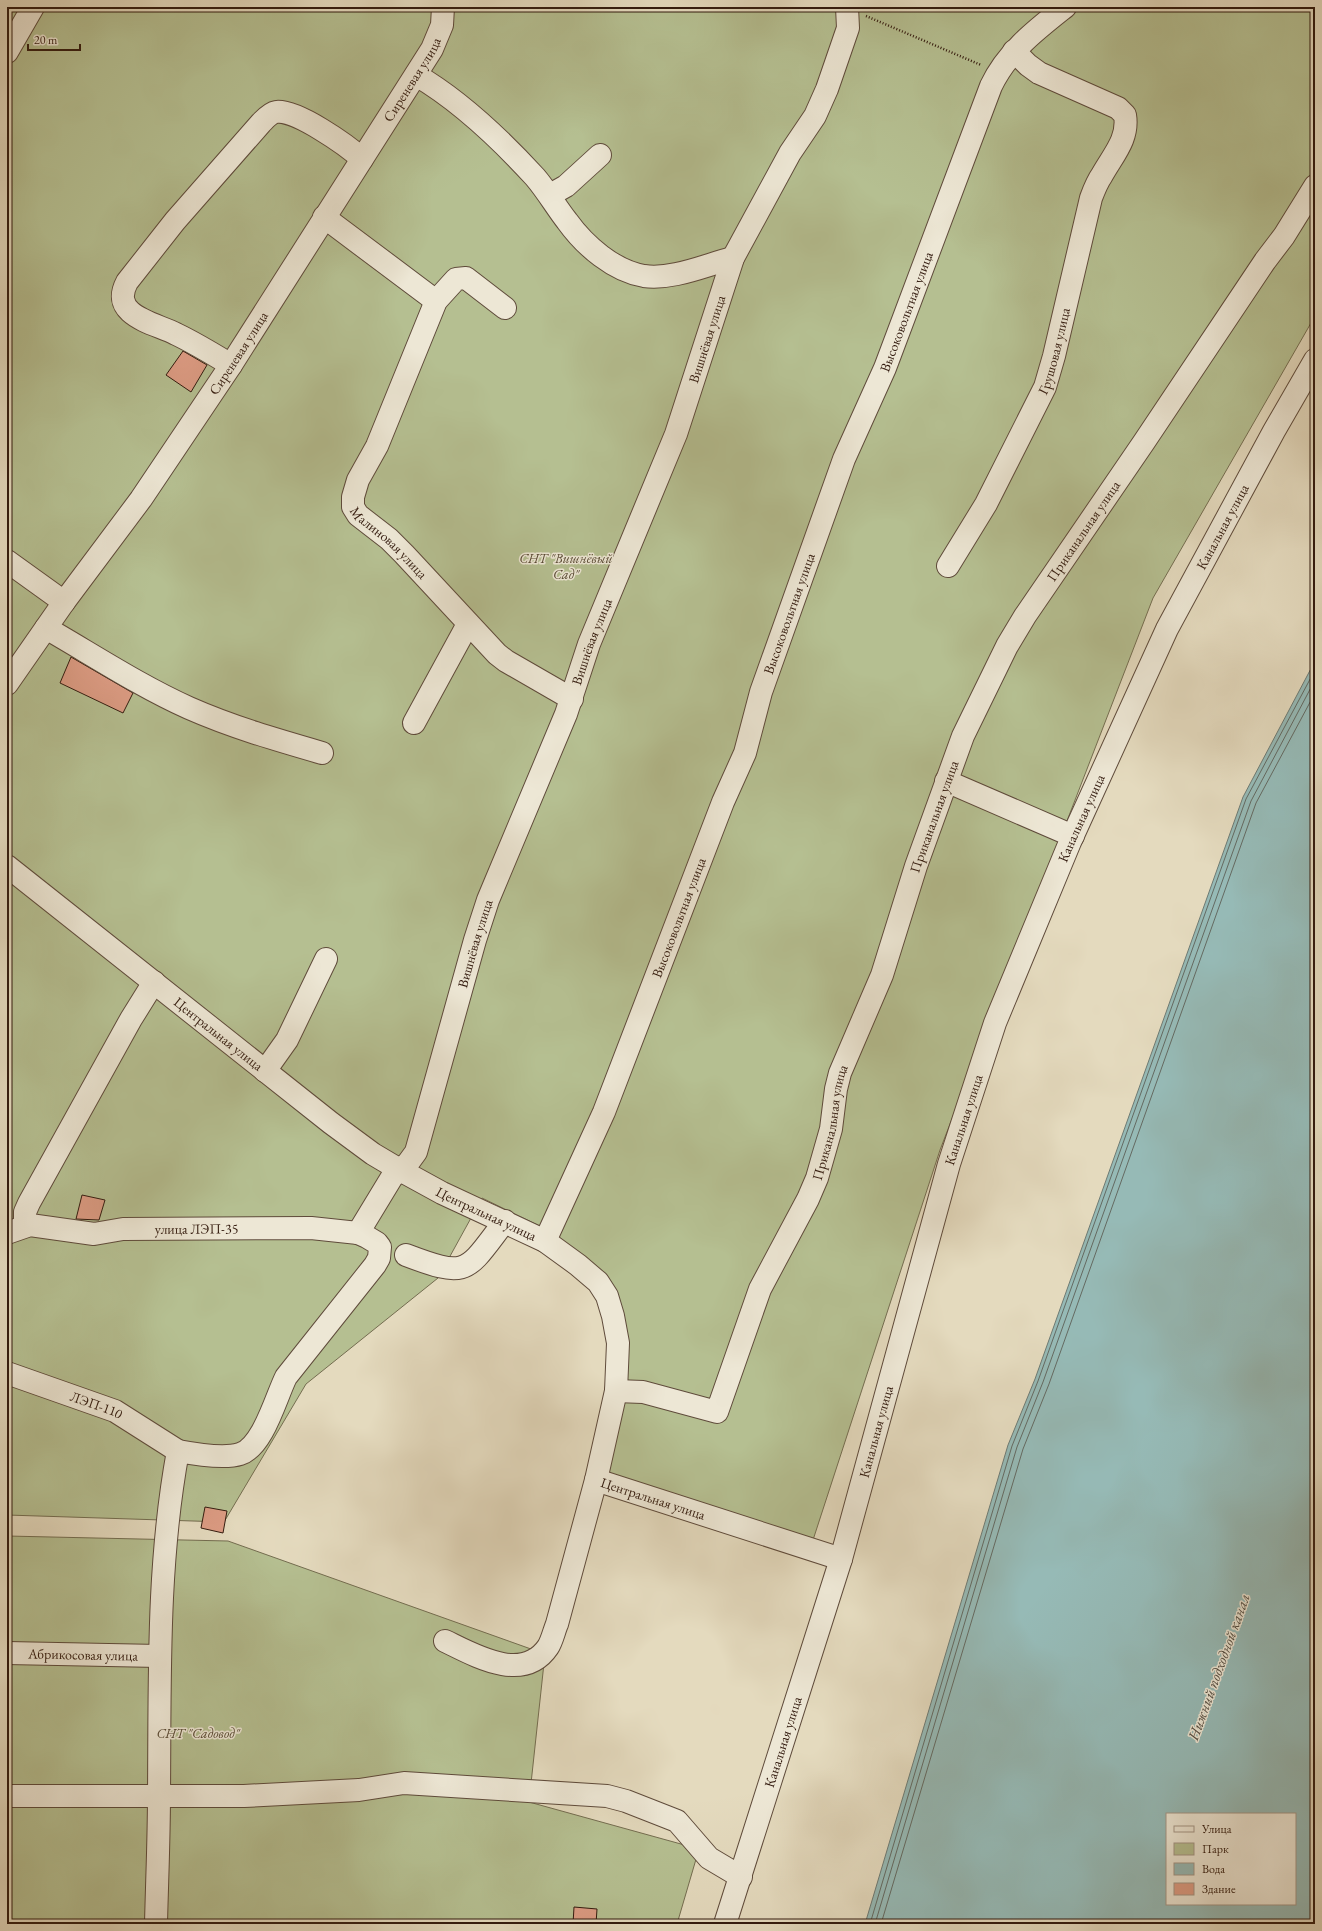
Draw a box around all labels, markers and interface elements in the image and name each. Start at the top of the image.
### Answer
scale bar [28,26,80,52]
text: 20 m [34,32,58,48]
street label: Сиреневая улица [379,34,445,125]
street label: Высоковольтная улица [875,249,937,374]
street label: Вишнёвая улица [684,292,730,385]
street label: Грушовая улица [1034,305,1074,397]
street label: Сиреневая улица [205,307,272,398]
street label: Приканальная улица [1042,477,1124,585]
street label: Канальная улица [1192,480,1253,573]
street label: Малиновая улица [346,503,432,583]
park label: СНТ "Вишнёвый Сад" [519,549,613,583]
street label: Высоковольтная улица [759,550,819,676]
street label: Вишнёвая улица [567,595,616,687]
street label: Приканальная улица [905,758,963,875]
street label: Канальная улица [1054,771,1109,865]
street label: Высоковольтная улица [647,855,710,980]
street label: Вишнёвая улица [453,897,497,990]
street label: Центральная улица [170,993,267,1075]
street label: Приканальная улица [808,1061,852,1182]
street label: Канальная улица [940,1072,987,1168]
street label: Центральная улица [433,1182,540,1245]
street label: улица ЛЭП-35 [155,1219,238,1238]
street label: Канальная улица [855,1383,897,1480]
street label: ЛЭП-110 [68,1387,127,1423]
street label: Центральная улица [599,1473,708,1524]
water label: Нижний подходной канал [1183,1591,1254,1743]
street label: Абрикосовая улица [27,1644,138,1665]
street label: Канальная улица [760,1694,806,1790]
park label: СНТ "Садовод" [156,1724,241,1742]
legend [1166,1813,1296,1905]
text: Улица [1201,1821,1232,1837]
text: Парк [1202,1841,1229,1857]
text: Вода [1202,1861,1225,1877]
text: Здание [1202,1881,1236,1897]

